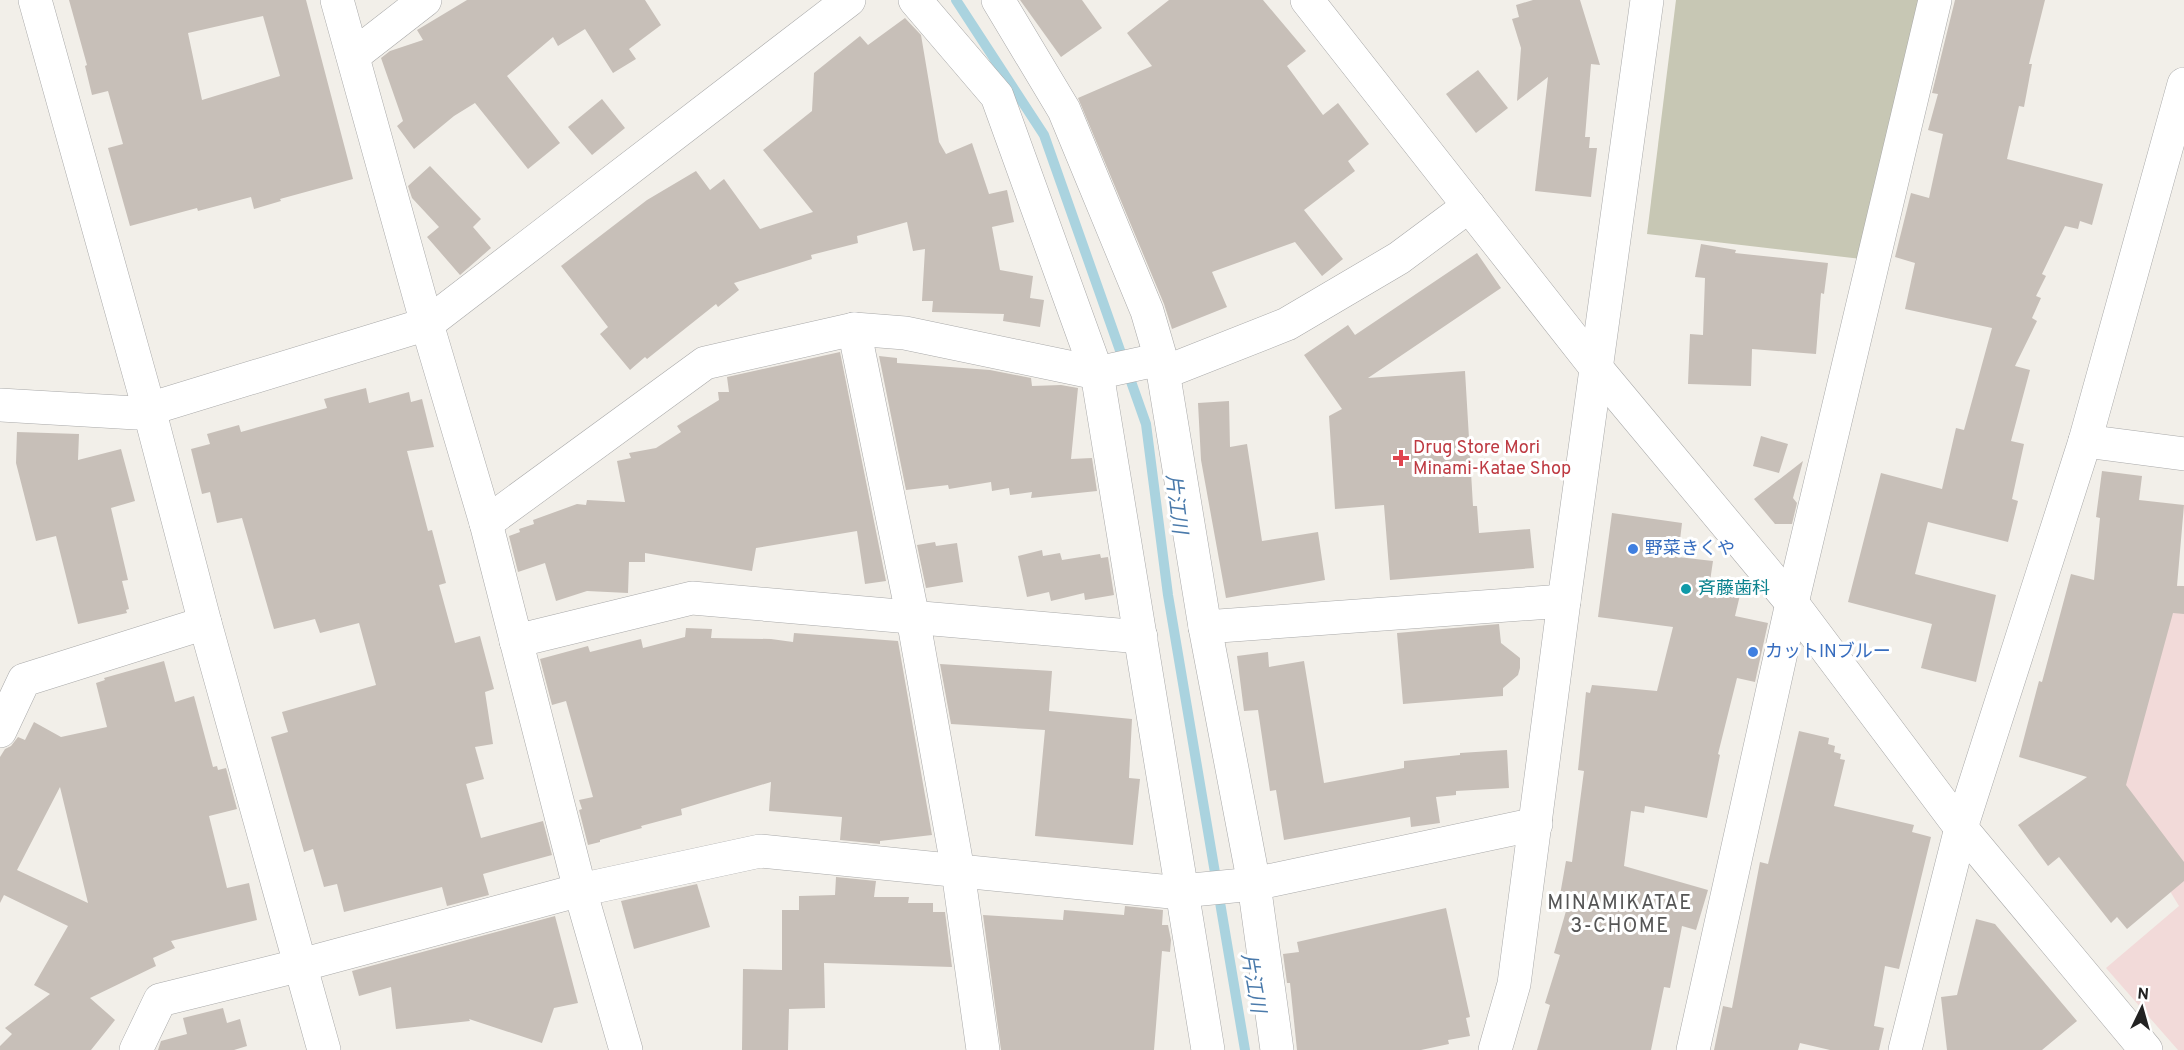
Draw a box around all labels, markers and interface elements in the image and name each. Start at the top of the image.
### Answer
place label: Drug Store Mori Minami-Katae Shop [1413,437,1571,481]
marker: Drug Store Mori Minami-Katae Shop [1394,451,1408,465]
water label: 片江川 [1158,473,1192,537]
place label: 野菜きくや [1645,538,1735,561]
marker: 野菜きくや [1626,542,1640,556]
place label: 斉藤歯科 [1698,578,1770,601]
marker: 斉藤歯科 [1679,582,1693,596]
place label: カットINブルー [1765,641,1891,664]
marker: カットINブルー [1746,645,1760,659]
district label: MINAMIKATAE 3-CHOME [1547,891,1693,940]
water label: 片江川 [1234,951,1270,1017]
north arrow [2112,978,2172,1038]
text: N [2137,985,2150,1006]

